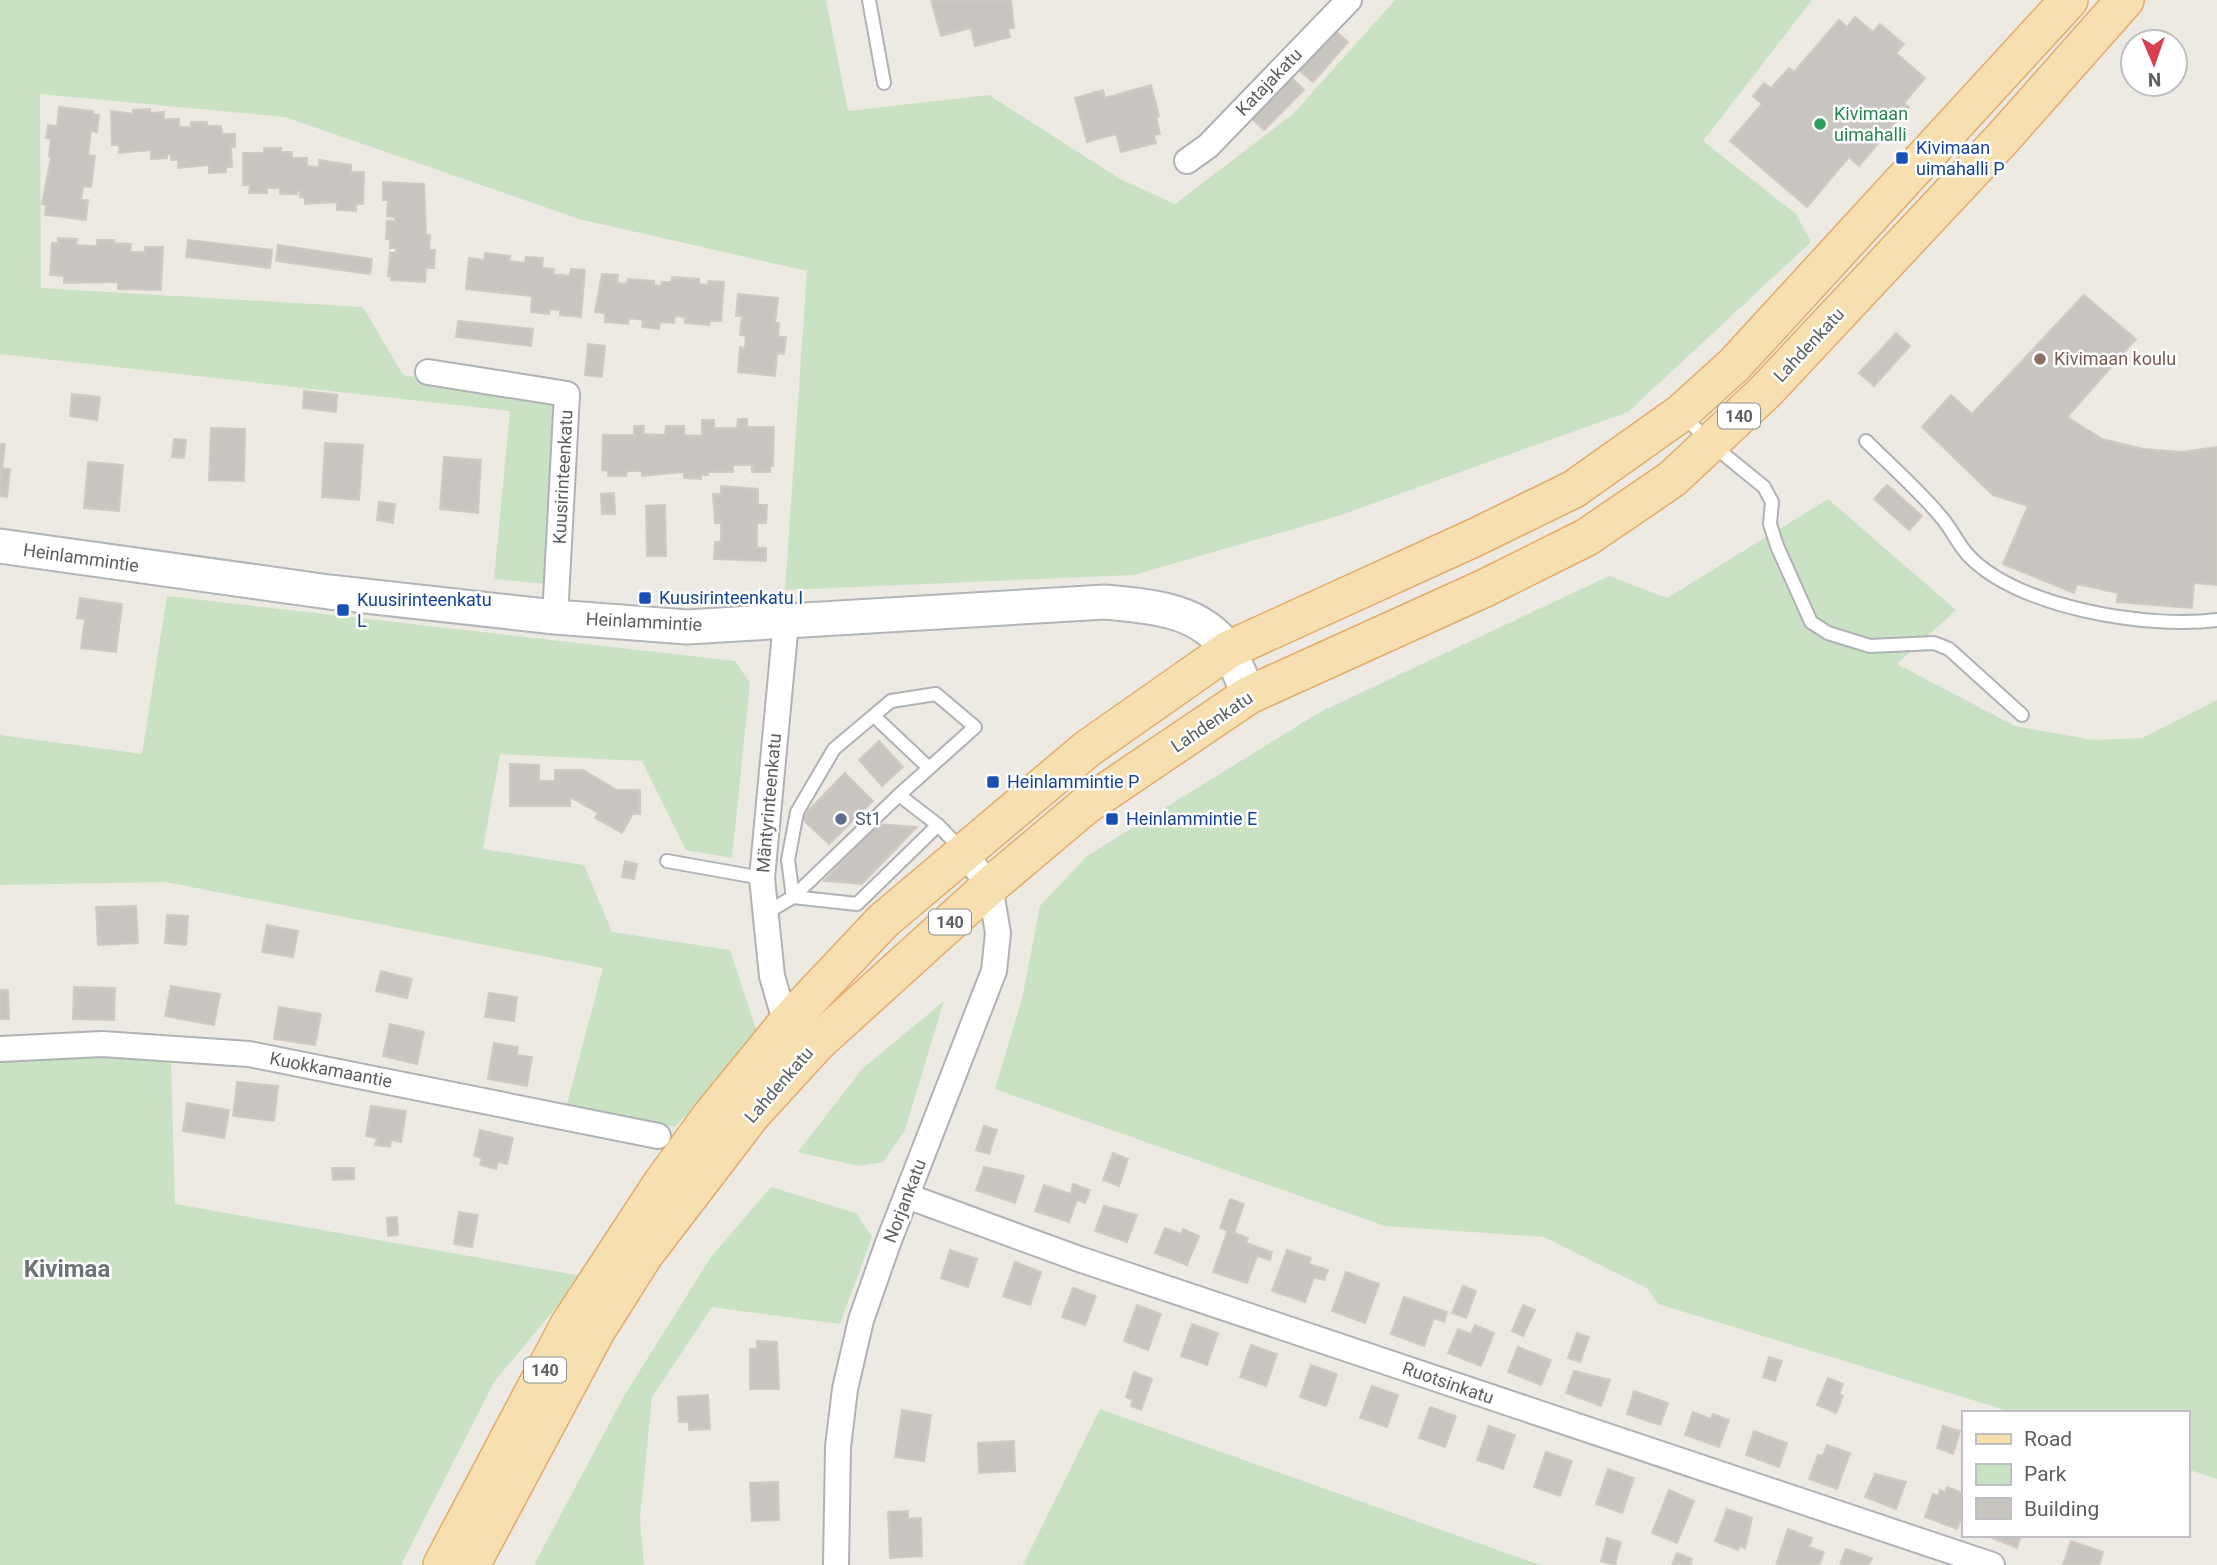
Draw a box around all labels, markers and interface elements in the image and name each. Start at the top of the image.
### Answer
north arrow [2119,28,2189,98]
street label: Katajakatu [1231,44,1306,120]
text: N [2147,68,2162,91]
place label: Kivimaan uimahalli [1834,103,1908,145]
marker: Kivimaan uimahalli [1812,116,1828,132]
place label: Kivimaan uimahalli P [1916,137,2005,179]
marker: Kivimaan uimahalli P [1894,150,1910,166]
street label: Lahdenkatu [1769,303,1848,386]
place label: Kivimaan koulu [2054,348,2176,369]
marker: Kivimaan koulu [2032,351,2048,367]
road number: 140 [1718,404,1760,428]
street label: Kuusirinteenkatu [548,409,577,545]
street label: Heinlammintie [22,539,140,576]
place label: Kuusirinteenkatu I [659,587,803,608]
place label: Kuusirinteenkatu L [357,589,492,631]
marker: Kuusirinteenkatu I [637,590,653,606]
marker: Kuusirinteenkatu L [335,602,351,618]
street label: Heinlammintie [585,608,703,635]
street label: Lahdenkatu [1167,687,1256,757]
street label: Mäntyrinteenkatu [752,732,785,874]
place label: Heinlammintie P [1007,771,1139,792]
marker: Heinlammintie P [985,774,1001,790]
place label: St1 [855,808,882,829]
place label: Heinlammintie E [1126,808,1257,829]
marker: St1 [833,811,849,827]
marker: Heinlammintie E [1104,811,1120,827]
road number: 140 [929,910,971,934]
street label: Lahdenkatu [740,1042,817,1127]
street label: Kuokkamaantie [268,1047,394,1092]
street label: Norjankatu [879,1156,930,1246]
district label: Kivimaa [24,1255,110,1283]
street label: Ruotsinkatu [1400,1357,1497,1408]
road number: 140 [524,1358,566,1382]
legend [1962,1411,2189,1537]
text: Road [2024,1427,2072,1451]
text: Park [2024,1462,2067,1486]
text: Building [2024,1497,2099,1521]

